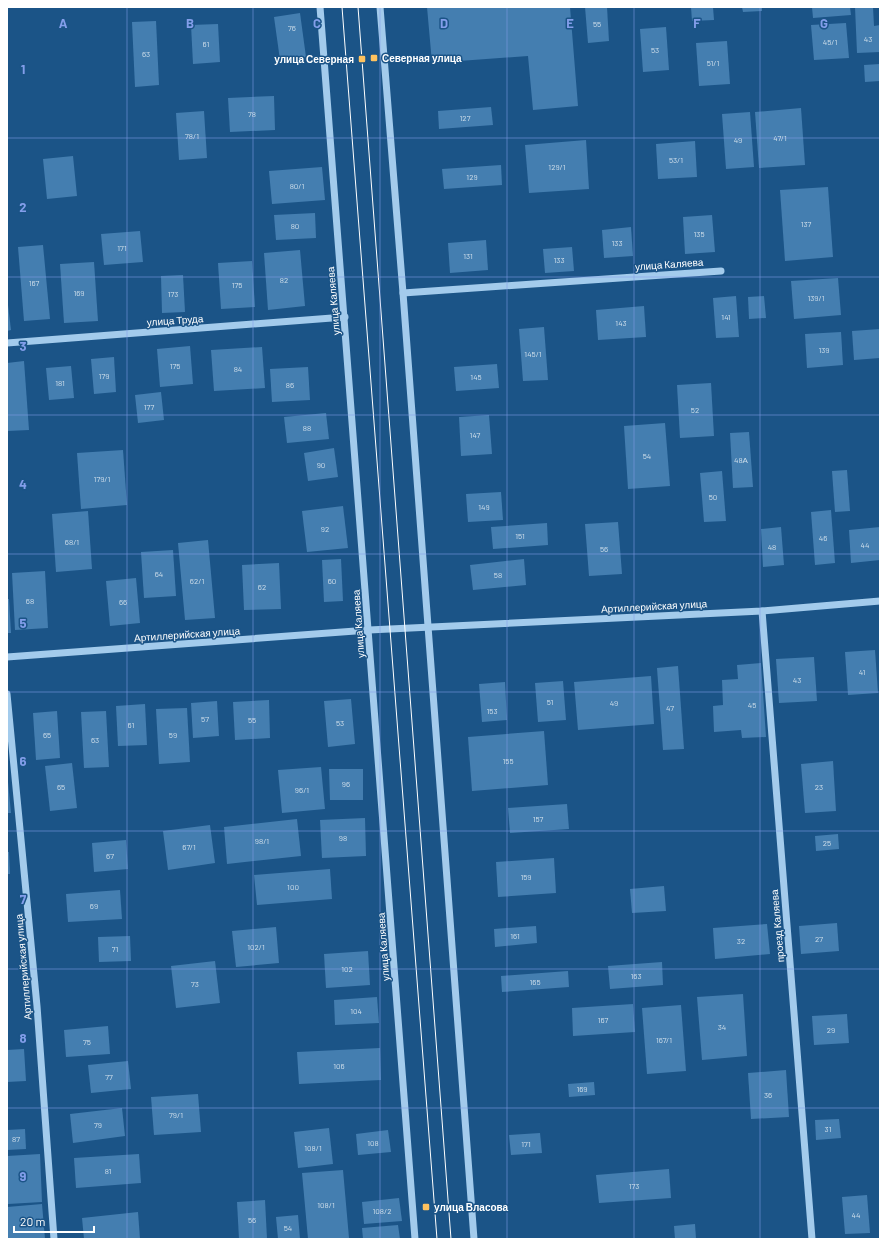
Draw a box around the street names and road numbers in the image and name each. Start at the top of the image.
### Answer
street label: улица Каляева [634,256,704,272]
street label: улица Каляева [324,266,342,336]
street label: улица Труда [146,312,204,328]
street label: улица Каляева [350,589,366,659]
street label: Артиллерийская улица [601,597,708,615]
street label: Артиллерийская улица [134,624,241,644]
street label: проезд Каляева [768,889,786,963]
street label: улица Каляева [375,912,391,982]
street label: Артиллерийская улица [12,913,34,1020]

